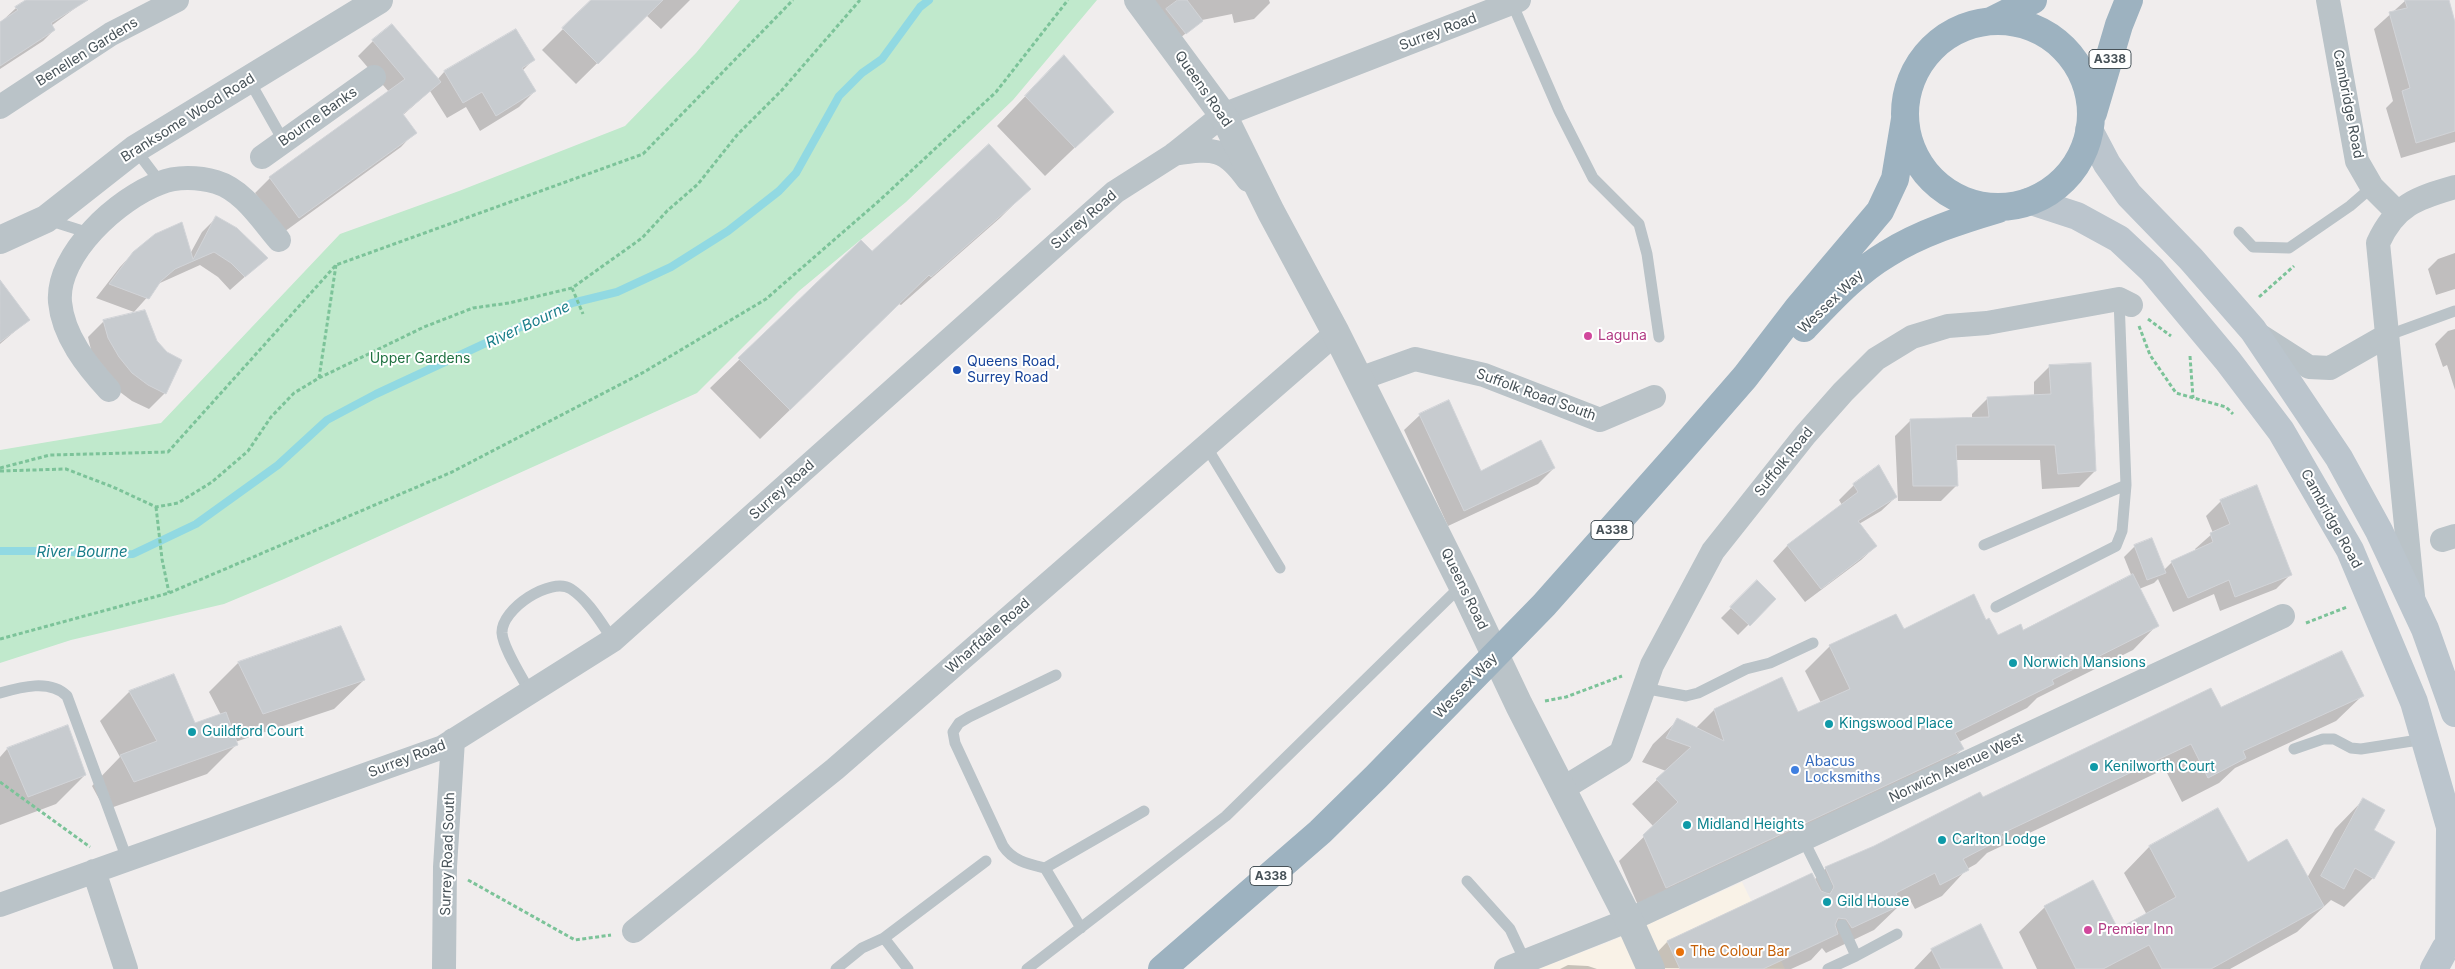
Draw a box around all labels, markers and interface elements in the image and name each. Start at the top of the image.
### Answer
street label: Surrey Road [1397,10,1479,54]
street label: Benellen Gardens [33,14,141,90]
street label: Queens Road [1171,48,1235,130]
street label: Cambridge Road [2329,48,2367,160]
road number: A338 [2089,50,2131,68]
street label: Branksome Wood Road [118,70,258,166]
street label: Bourne Banks [275,84,361,150]
street label: Surrey Road [1048,187,1120,253]
street label: Wessex Way [1795,267,1867,337]
water label: River Bourne [483,298,573,352]
place label: Laguna [1598,328,1647,344]
marker: Laguna [1582,330,1594,342]
park label: Upper Gardens [370,351,470,367]
place label: Queens Road, Surrey Road [967,354,1060,387]
marker: Queens Road, Surrey Road [951,364,963,376]
street label: Suffolk Road South [1474,366,1598,424]
street label: Suffolk Road [1751,424,1817,500]
street label: Surrey Road [746,457,818,523]
street label: Cambridge Road [2297,466,2365,572]
road number: A338 [1591,520,1633,540]
water label: River Bourne [36,543,128,561]
street label: Queens Road [1437,545,1491,633]
street label: Wharfdale Road [943,595,1033,677]
street label: Wessex Way [1431,650,1501,722]
place label: Norwich Mansions [2023,655,2146,671]
marker: Norwich Mansions [2007,657,2019,669]
place label: Kingswood Place [1839,716,1953,732]
marker: Kingswood Place [1823,718,1835,730]
place label: Guildford Court [202,724,304,740]
marker: Guildford Court [186,726,198,738]
street label: Norwich Avenue West [1886,730,2026,806]
street label: Surrey Road [366,737,448,781]
place label: Abacus Locksmiths [1805,754,1880,786]
place label: Kenilworth Court [2104,759,2215,775]
marker: Kenilworth Court [2088,761,2100,773]
marker: Abacus Locksmiths [1789,764,1801,776]
street label: Surrey Road South [437,792,459,916]
place label: Midland Heights [1697,817,1804,833]
marker: Midland Heights [1681,819,1693,831]
place label: Carlton Lodge [1952,832,2046,848]
marker: Carlton Lodge [1936,834,1948,846]
road number: A338 [1250,866,1292,886]
place label: Gild House [1837,894,1909,910]
marker: Gild House [1821,896,1833,908]
place label: Premier Inn [2098,922,2173,938]
marker: Premier Inn [2082,924,2094,936]
place label: The Colour Bar [1690,944,1790,960]
marker: The Colour Bar [1674,946,1686,958]

